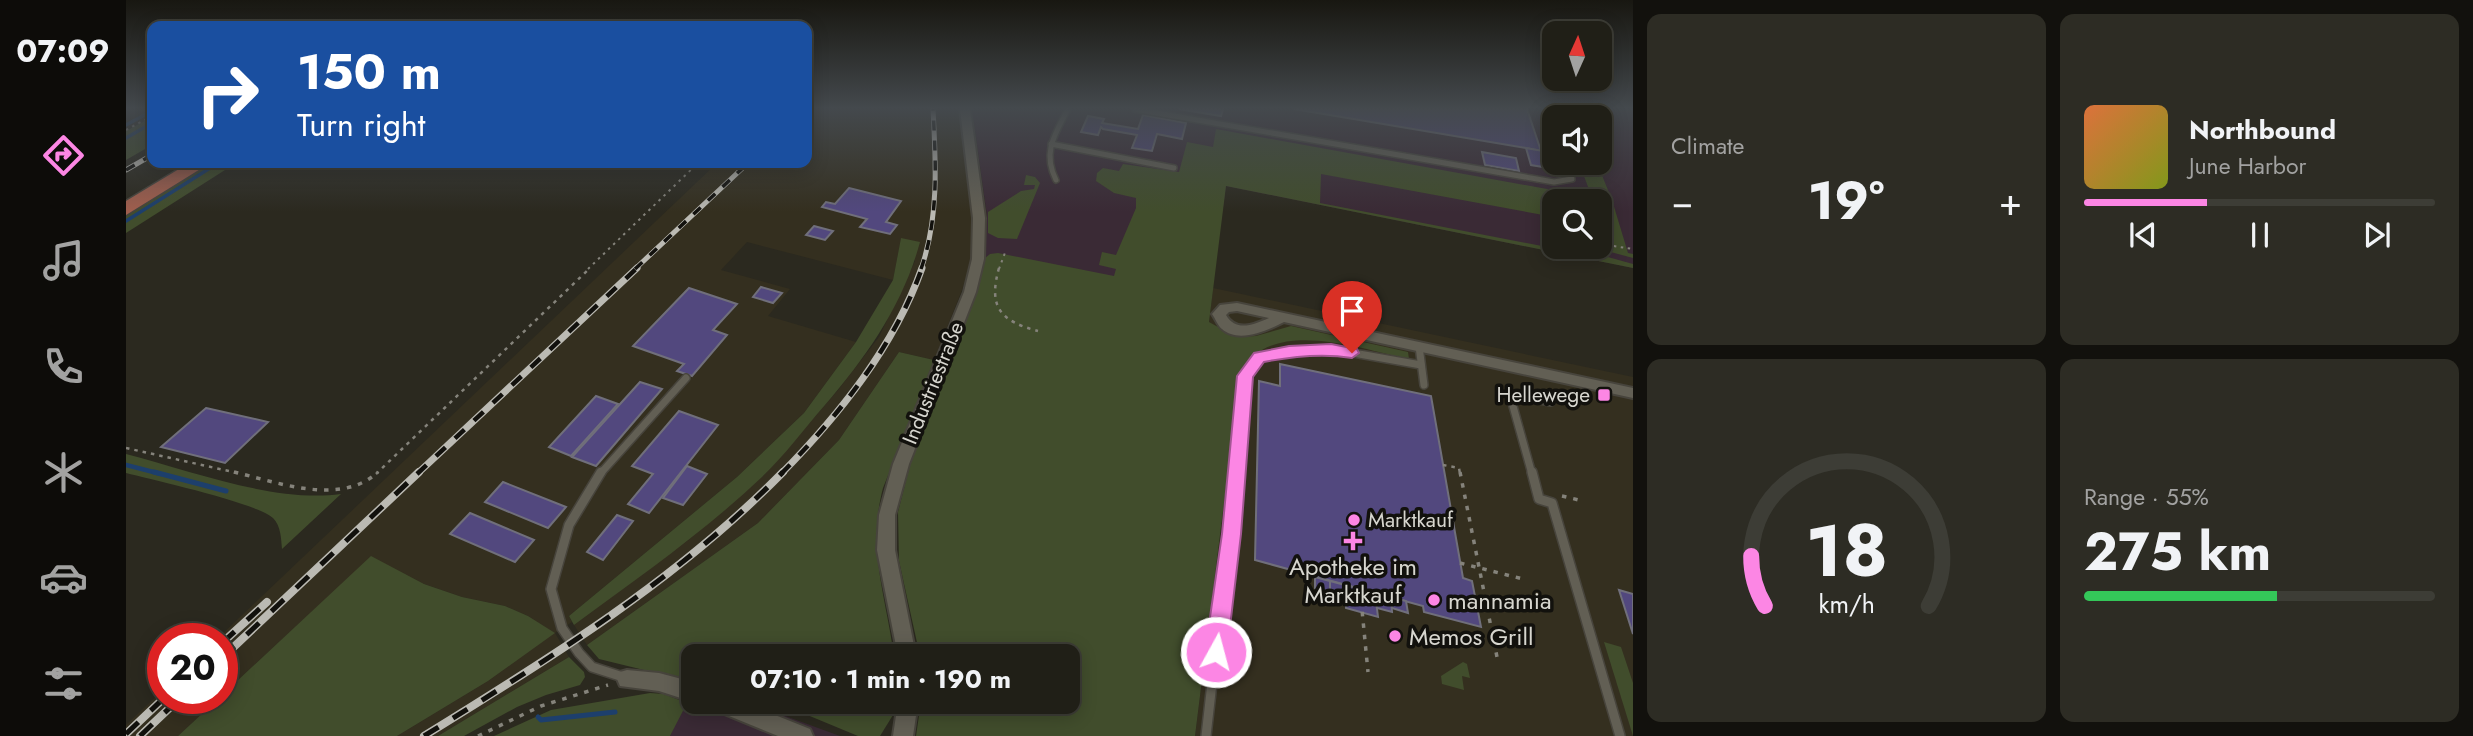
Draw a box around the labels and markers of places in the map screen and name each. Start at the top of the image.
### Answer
pin [1322,281,1382,353]
place label: Hellewege [1496,380,1590,410]
marker: Hellewege [1596,387,1612,403]
place label: Marktkauf [1368,505,1454,535]
marker: Marktkauf [1346,512,1362,528]
marker: Apotheke im Marktkauf [1345,533,1361,549]
place label: Apotheke im Marktkauf [1289,549,1417,612]
place label: mannamia [1448,583,1552,618]
marker: mannamia [1426,592,1442,608]
place label: Memos Grill [1409,619,1534,654]
marker: Memos Grill [1387,628,1403,644]

